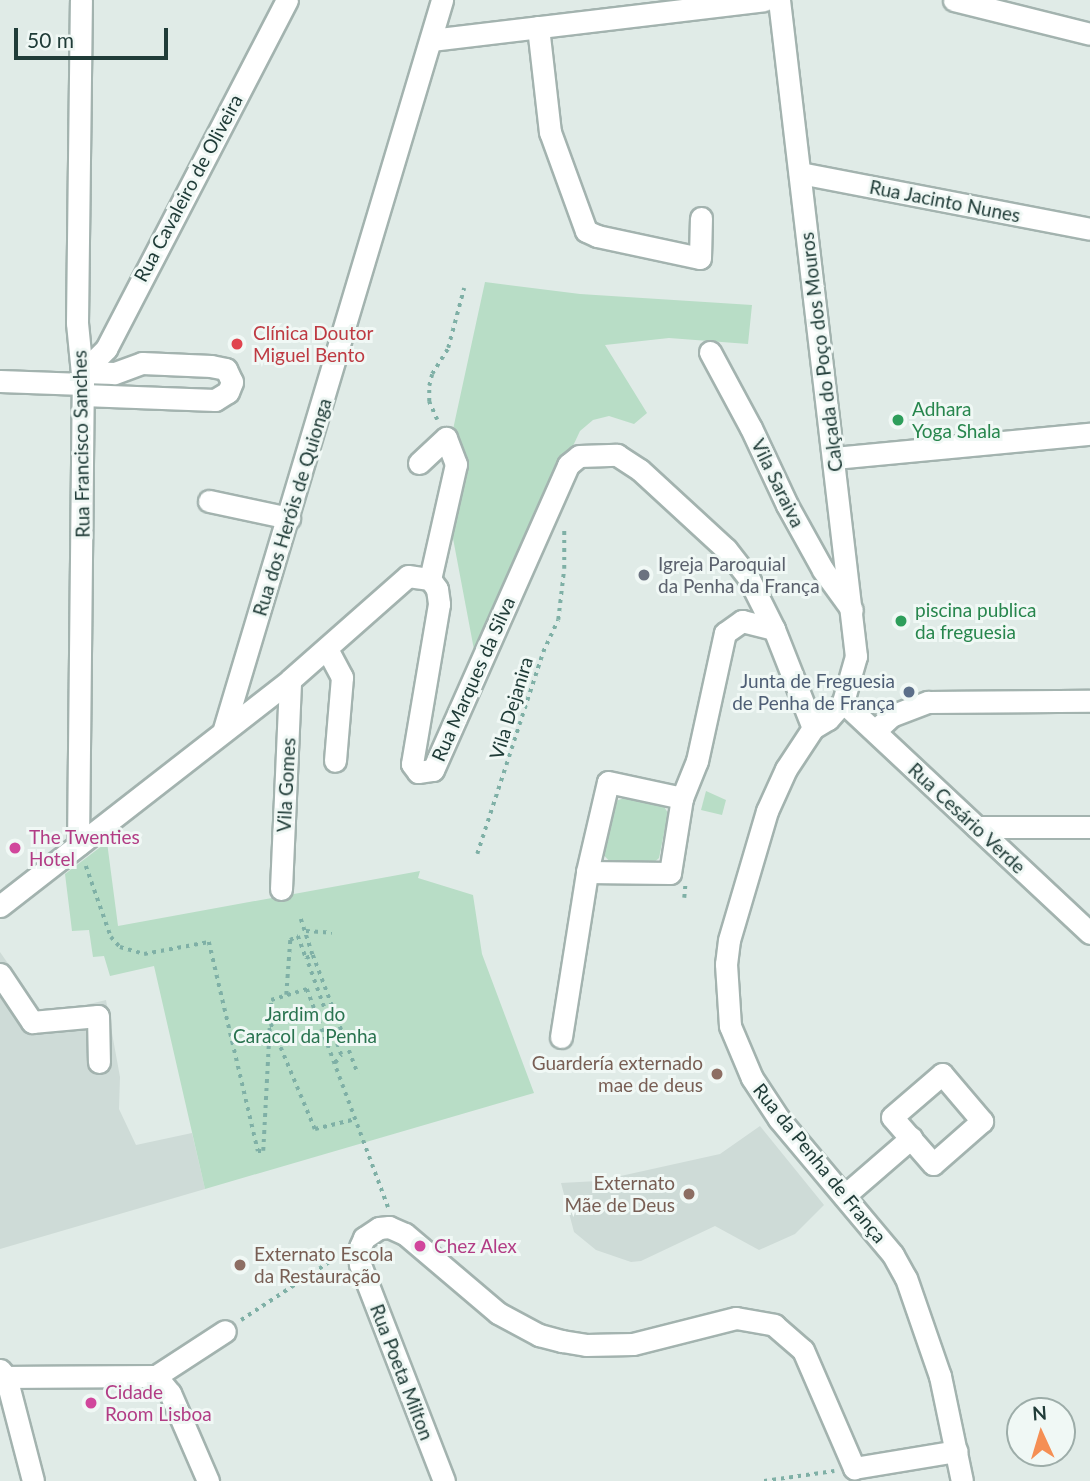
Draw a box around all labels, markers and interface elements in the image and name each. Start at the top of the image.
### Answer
scale bar [18,14,172,58]
text: 50 m [27,27,74,52]
street label: Rua Cavaleiro de Oliveira [129,91,247,285]
street label: Rua Jacinto Nunes [867,175,1023,227]
street label: Calçada do Poço dos Mouros [795,231,847,473]
place label: Clínica Doutor Miguel Bento [253,322,373,366]
marker: Clínica Doutor Miguel Bento [227,334,247,354]
street label: Rua Francisco Sanches [68,350,94,538]
street label: Rua dos Heróis de Quionga [248,395,336,619]
place label: Adhara Yoga Shala [912,398,1001,442]
marker: Adhara Yoga Shala [890,412,906,428]
street label: Vila Saraiva [747,435,809,531]
place label: Igreja Paroquial da Penha da França [658,553,820,597]
marker: Igreja Paroquial da Penha da França [636,567,652,583]
street label: Rua Marques da Silva [427,593,519,765]
place label: piscina publica da freguesia [915,599,1036,643]
marker: piscina publica da freguesia [893,613,909,629]
street label: Vila Dejanira [485,654,537,762]
place label: Junta de Freguesia de Penha de França [732,670,895,714]
marker: Junta de Freguesia de Penha de França [901,684,917,700]
street label: Vila Gomes [272,737,300,833]
street label: Rua Cesário Verde [903,758,1031,878]
place label: The Twenties Hotel [29,826,140,870]
marker: The Twenties Hotel [7,840,23,856]
park label: Jardim do Caracol da Penha [233,1003,377,1047]
place label: Guardería externado mae de deus [532,1052,703,1096]
marker: Guardería externado mae de deus [709,1066,725,1082]
street label: Rua da Penha de França [749,1079,891,1247]
place label: Externato Mãe de Deus [565,1172,675,1216]
marker: Externato Mãe de Deus [681,1186,697,1202]
place label: Chez Alex [434,1235,517,1257]
marker: Chez Alex [412,1238,428,1254]
place label: Externato Escola da Restauração [254,1243,393,1287]
marker: Externato Escola da Restauração [232,1257,248,1273]
street label: Rua Poeta Milton [366,1301,438,1443]
place label: Cidade Room Lisboa [105,1381,212,1425]
marker: Cidade Room Lisboa [83,1395,99,1411]
north arrow [1006,1397,1076,1467]
text: N [1032,1401,1048,1425]

